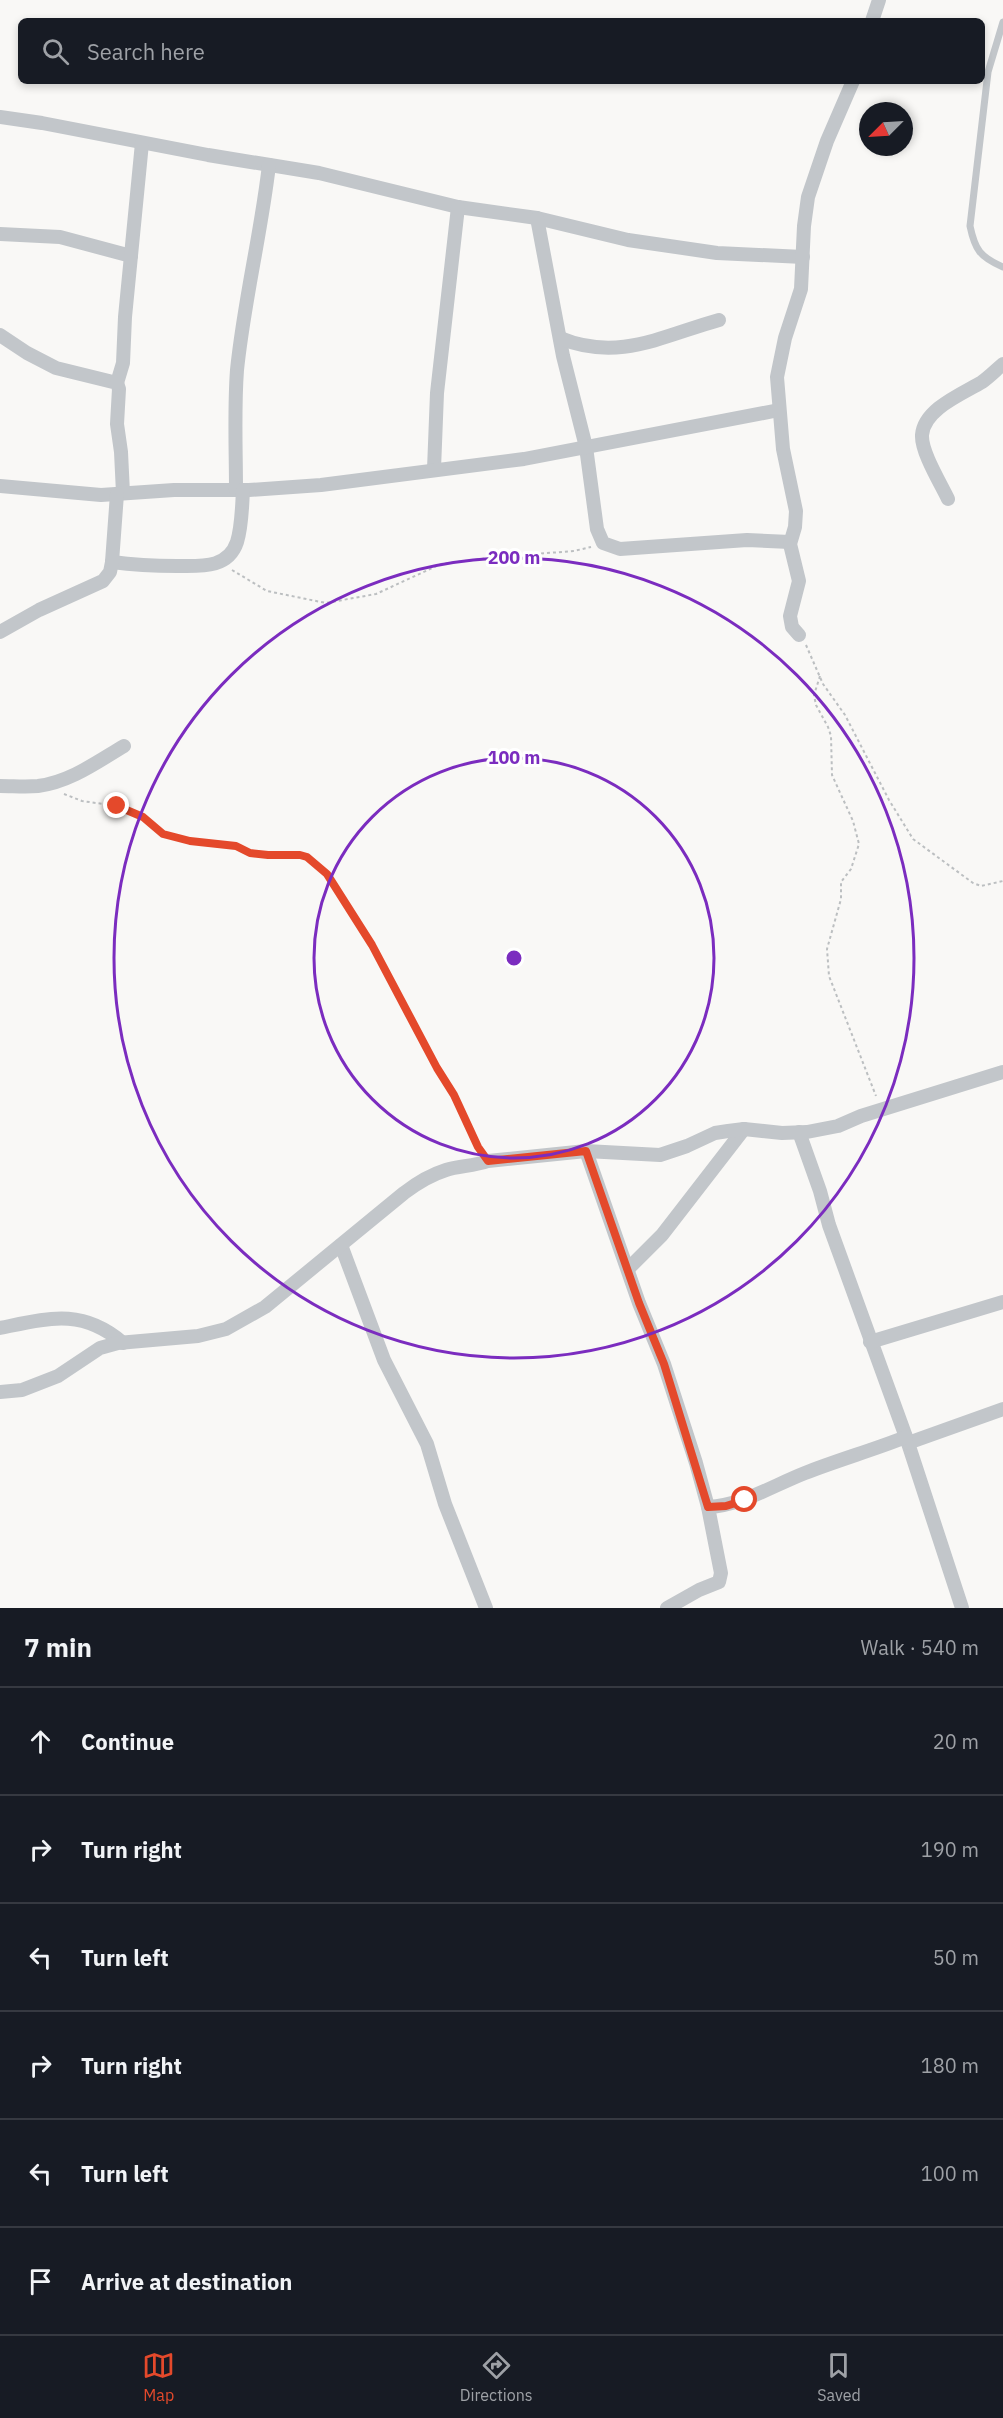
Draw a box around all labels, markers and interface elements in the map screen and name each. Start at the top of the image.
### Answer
search box [18,18,985,84]
icon: search [39,35,72,68]
text: Search here [87,37,205,66]
north arrow [859,102,913,156]
text: 200 m [488,546,540,569]
text: 100 m [488,746,540,769]
route end [103,792,129,818]
centre of rings [504,948,524,968]
route start [731,1486,757,1512]
text: 7 min [24,1630,92,1664]
text: Walk · 540 m [861,1634,979,1661]
icon: ahead [24,1725,57,1758]
text: Continue [81,1727,174,1756]
text: 20 m [933,1728,979,1755]
icon: right [24,1833,57,1866]
text: Turn right [81,1835,182,1864]
text: 190 m [921,1836,979,1863]
icon: left [24,1941,57,1974]
text: Turn left [81,1943,169,1972]
text: 50 m [933,1944,979,1971]
icon: right [24,2049,57,2082]
text: Turn right [81,2051,182,2080]
text: 180 m [921,2052,979,2079]
icon: left [24,2157,57,2190]
text: Turn left [81,2159,169,2188]
text: 100 m [921,2160,979,2187]
icon: arrive [24,2265,57,2298]
text: Arrive at destination [81,2267,292,2296]
tab: Map [142,2349,175,2405]
tab: Directions [460,2349,533,2405]
tab: Saved [817,2349,861,2405]

